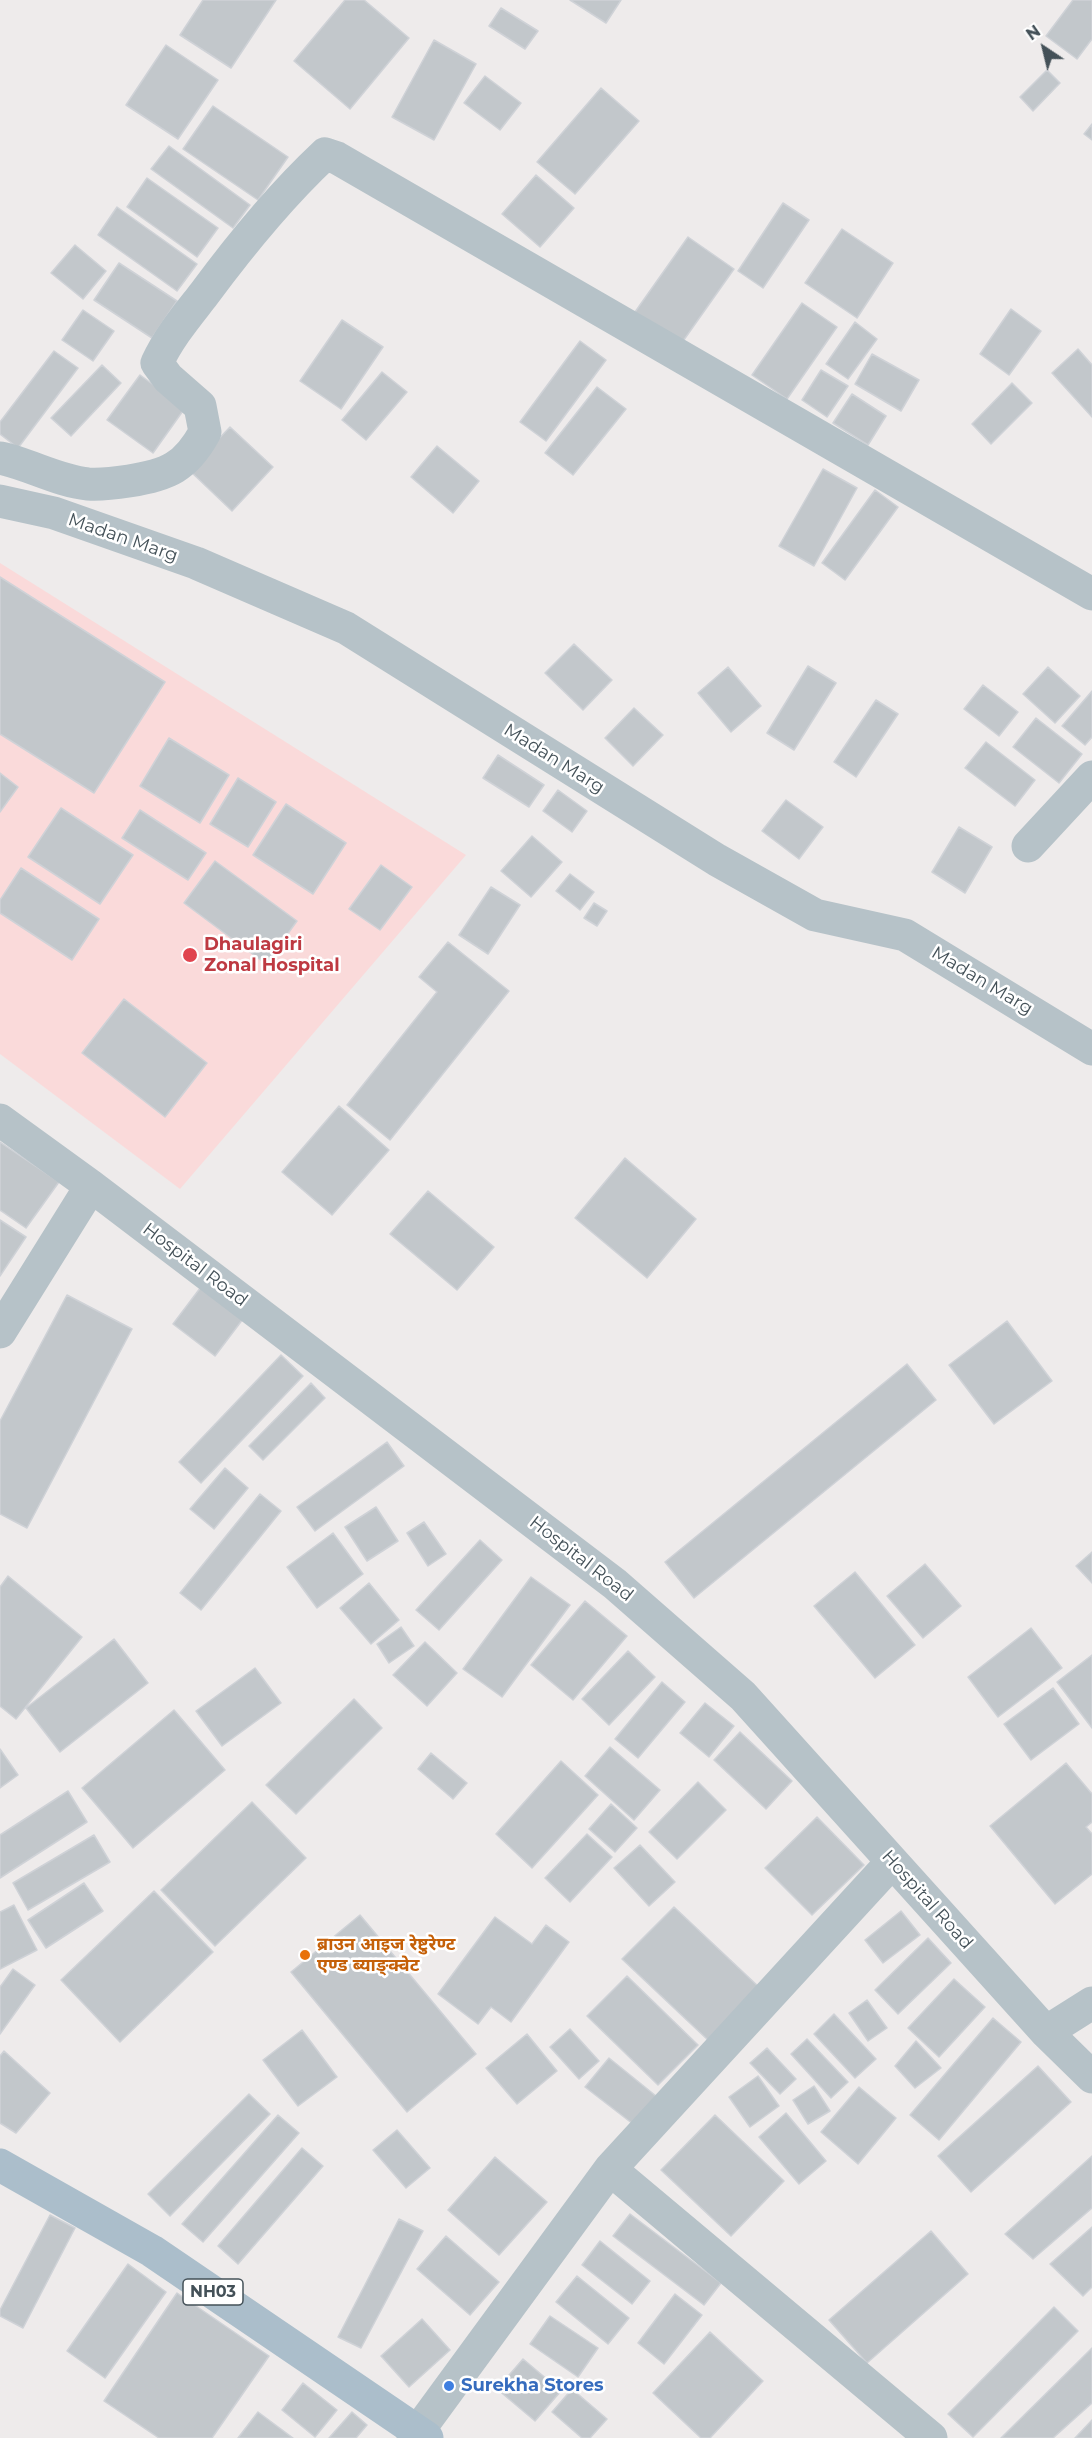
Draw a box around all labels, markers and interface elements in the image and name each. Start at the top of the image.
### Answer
north arrow [1014,18,1074,78]
text: N [1023,21,1044,44]
street label: Madan Marg [65,509,181,567]
street label: Madan Marg [500,719,608,799]
place label: Dhaulagiri Zonal Hospital [204,934,340,976]
street label: Madan Marg [927,942,1037,1020]
marker: Dhaulagiri Zonal Hospital [181,946,199,964]
street label: Hospital Road [138,1219,252,1311]
street label: Hospital Road [525,1512,637,1606]
street label: Hospital Road [877,1846,977,1954]
place label: ब्राउन आइज रेष्टुरेण्ट एण्ड ब्याङ्क्वेट [317,1934,455,1976]
marker: ब्राउन आइज रेष्टुरेण्ट एण्ड ब्याङ्क्वेट [298,1948,312,1962]
road number: NH03 [183,2279,243,2305]
place label: Surekha Stores [461,2375,604,2397]
marker: Surekha Stores [442,2379,456,2393]

